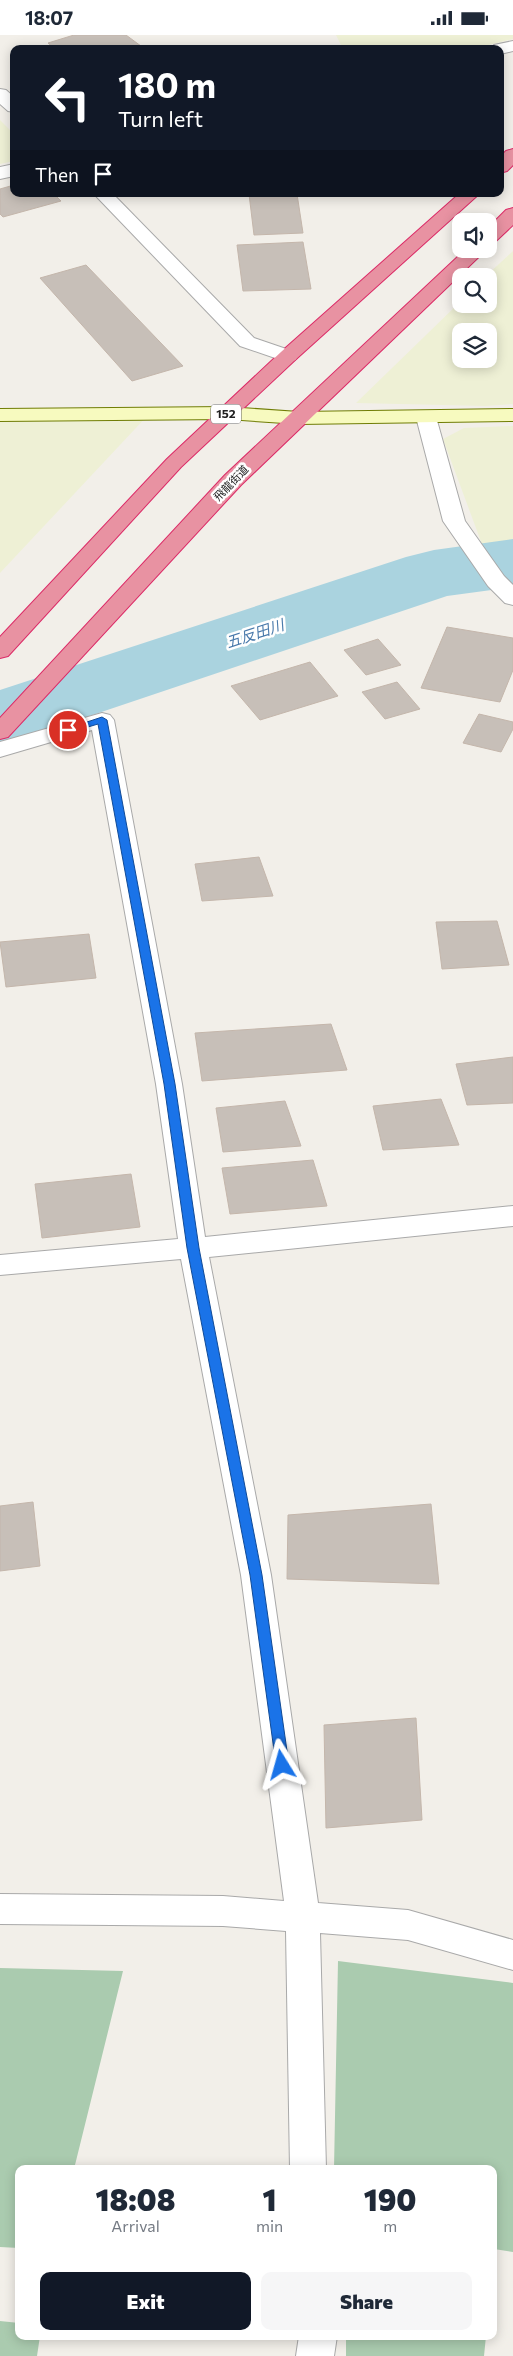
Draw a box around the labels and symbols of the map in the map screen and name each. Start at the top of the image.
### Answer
road number: 152 [211,404,241,423]
street label: 飛龍街道 [211,462,251,503]
water label: 五反田川 [223,615,288,651]
pin [47,709,89,751]
position arrow [255,1738,307,1790]

